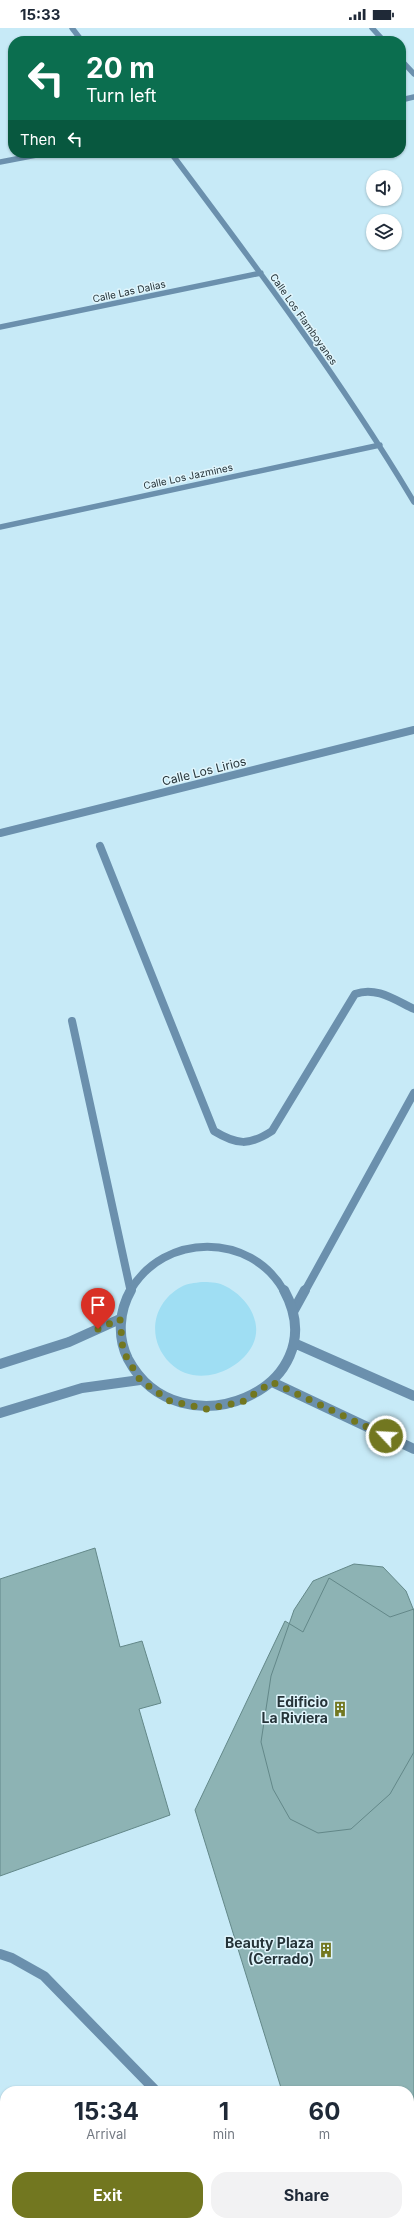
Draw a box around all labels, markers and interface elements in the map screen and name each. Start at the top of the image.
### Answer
text: 15:33 [20,5,60,24]
text: 20 m [86,51,155,85]
icon: left [20,52,72,104]
text: Turn left [86,85,156,106]
icon: left [64,128,86,150]
text: Then [20,130,56,149]
map controls [366,170,402,250]
button: sound [366,170,402,206]
button: layers [366,214,402,250]
street label: Calle Los Flamboyanes [268,271,340,367]
street label: Calle Las Dalias [91,277,167,305]
street label: Calle Los Jazmines [142,461,234,491]
street label: Calle Los Lirios [160,753,248,789]
pin [81,1288,115,1329]
icon: arrive [87,1294,109,1316]
position arrow [365,1415,407,1457]
place label: Edificio La Riviera [261,1693,328,1726]
building icon: Edificio La Riviera [331,1700,349,1718]
place label: Beauty Plaza (Cerrado) [225,1934,314,1967]
building icon: Beauty Plaza (Cerrado) [317,1941,335,1959]
text: 15:34 [74,2097,139,2126]
text: 1 [219,2097,229,2126]
text: 60 [309,2097,340,2126]
text: Arrival [86,2126,126,2142]
text: min [213,2126,235,2142]
text: m [319,2126,330,2142]
button: Exit [12,2172,203,2218]
button: Share [211,2172,402,2218]

